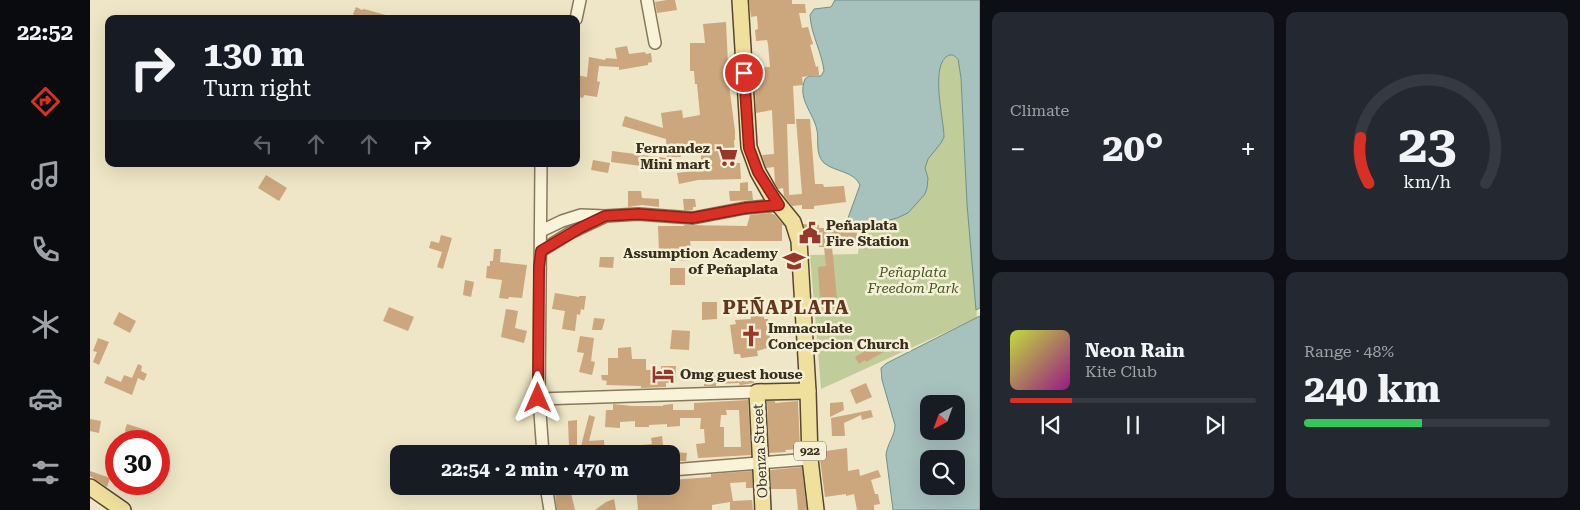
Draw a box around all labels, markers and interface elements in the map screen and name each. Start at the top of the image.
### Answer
text: 22:52 [17,20,73,45]
text: 130 m [203,34,304,75]
icon: right [120,35,185,100]
pin [723,52,765,94]
icon: arrive [730,59,758,87]
text: Turn right [203,76,311,101]
icon: directions [28,84,63,119]
text: Climate [1010,101,1069,120]
text: 23 [1398,114,1456,175]
text: 20° [1102,126,1164,170]
icon: left [249,130,277,158]
icon: ahead [302,130,330,158]
icon: ahead [355,130,383,158]
icon: right [408,130,436,158]
text: − [1010,133,1026,166]
text: + [1240,133,1256,166]
place label: Fernandez Mini mart [636,140,710,172]
supermarket icon: Fernandez Mini mart [714,143,740,169]
icon: music [28,158,63,193]
text: km/h [1403,171,1451,192]
place label: Peñaplata Fire Station [826,217,909,249]
public building icon: Peñaplata Fire Station [797,220,823,246]
icon: phone [28,232,63,267]
place label: Assumption Academy of Peñaplata [623,245,779,277]
school or university icon: Assumption Academy of Peñaplata [781,248,807,274]
park label: Peñaplata Freedom Park [866,264,959,296]
district label: PEÑAPLATA [722,296,850,319]
icon: climate [28,307,63,342]
place label: Immaculate Concepcion Church [768,320,910,352]
church icon: Immaculate Concepcion Church [738,323,764,349]
text: Neon Rain [1085,339,1185,362]
text: Range · 48% [1304,342,1394,361]
hotel icon: Omg guest house [650,361,676,387]
text: Kite Club [1085,362,1157,381]
place label: Omg guest house [680,366,803,382]
text: 240 km [1304,367,1440,411]
position arrow [511,371,563,423]
icon: car [28,381,63,416]
north arrow [920,395,965,440]
map controls [920,395,965,495]
street label: Obenza Street [750,403,770,499]
icon: previous [1037,411,1065,439]
icon: pause [1119,411,1147,439]
icon: next [1201,411,1229,439]
speed limit sign: 30 [105,430,170,495]
road number: 922 [794,442,826,461]
button: search [920,450,965,495]
icon: filters [28,455,63,490]
text: 22:54 · 2 min · 470 m [441,458,629,481]

